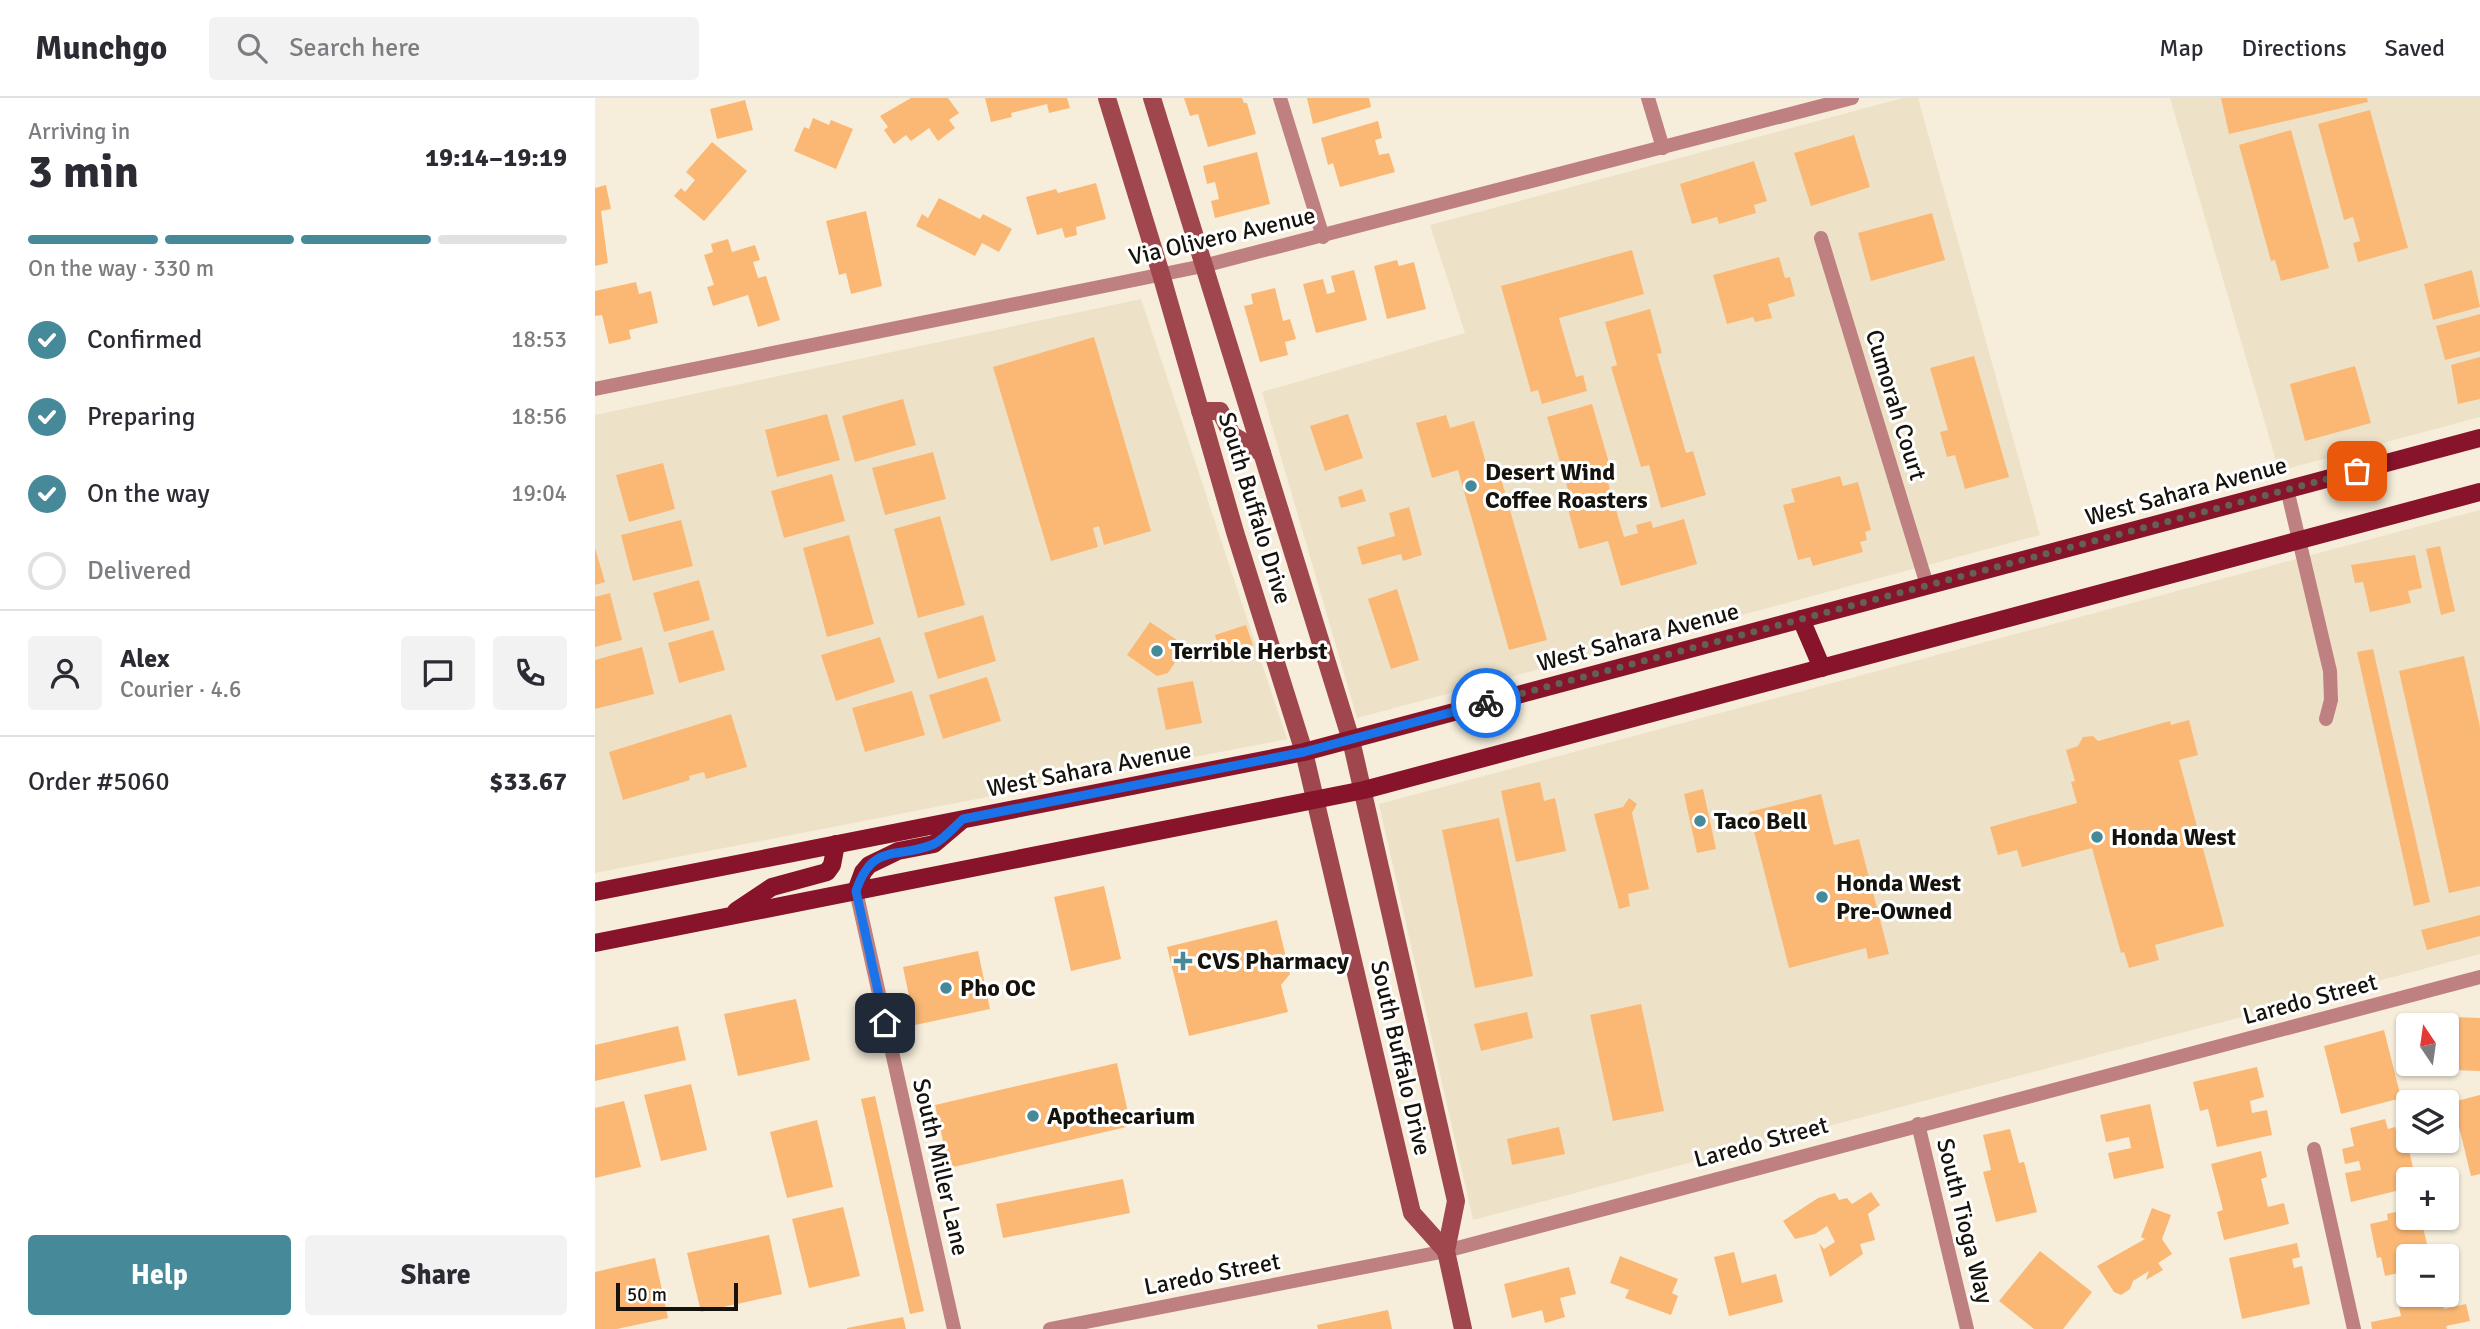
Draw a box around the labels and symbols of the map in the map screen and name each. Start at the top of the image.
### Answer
street label: Via Olivero Avenue [1126,200,1318,272]
street label: Cumorah Court [1859,326,1933,484]
street label: South Buffalo Drive [1212,408,1298,608]
pin [2327,441,2387,501]
street label: West Sahara Avenue [2082,450,2290,532]
place label: Desert Wind Coffee Roasters [1485,457,1648,515]
marker: Desert Wind Coffee Roasters [1463,478,1479,494]
street label: West Sahara Avenue [1534,596,1742,678]
place label: Terrible Herbst [1171,636,1327,666]
marker: Terrible Herbst [1149,643,1165,659]
courier [1451,668,1521,738]
street label: West Sahara Avenue [984,734,1194,804]
place label: Taco Bell [1714,806,1808,836]
marker: Taco Bell [1692,813,1708,829]
place label: Honda West [2111,822,2236,852]
marker: Honda West [2089,829,2105,845]
place label: Honda West Pre-Owned [1836,868,1961,926]
marker: Honda West Pre-Owned [1814,889,1830,905]
place label: CVS Pharmacy [1197,946,1349,976]
marker: CVS Pharmacy [1175,953,1191,969]
street label: South Buffalo Drive [1364,958,1438,1158]
street label: Laredo Street [2240,967,2380,1031]
place label: Pho OC [960,973,1036,1003]
marker: Pho OC [938,980,954,996]
pin [855,993,915,1053]
north arrow [2396,1013,2459,1076]
street label: South Miller Lane [906,1076,976,1258]
place label: Apothecarium [1047,1101,1195,1131]
marker: Apothecarium [1025,1108,1041,1124]
street label: Laredo Street [1691,1110,1831,1174]
street label: South Tioga Way [1930,1135,2000,1307]
street label: Laredo Street [1141,1246,1283,1302]
scale bar [616,1280,739,1312]

